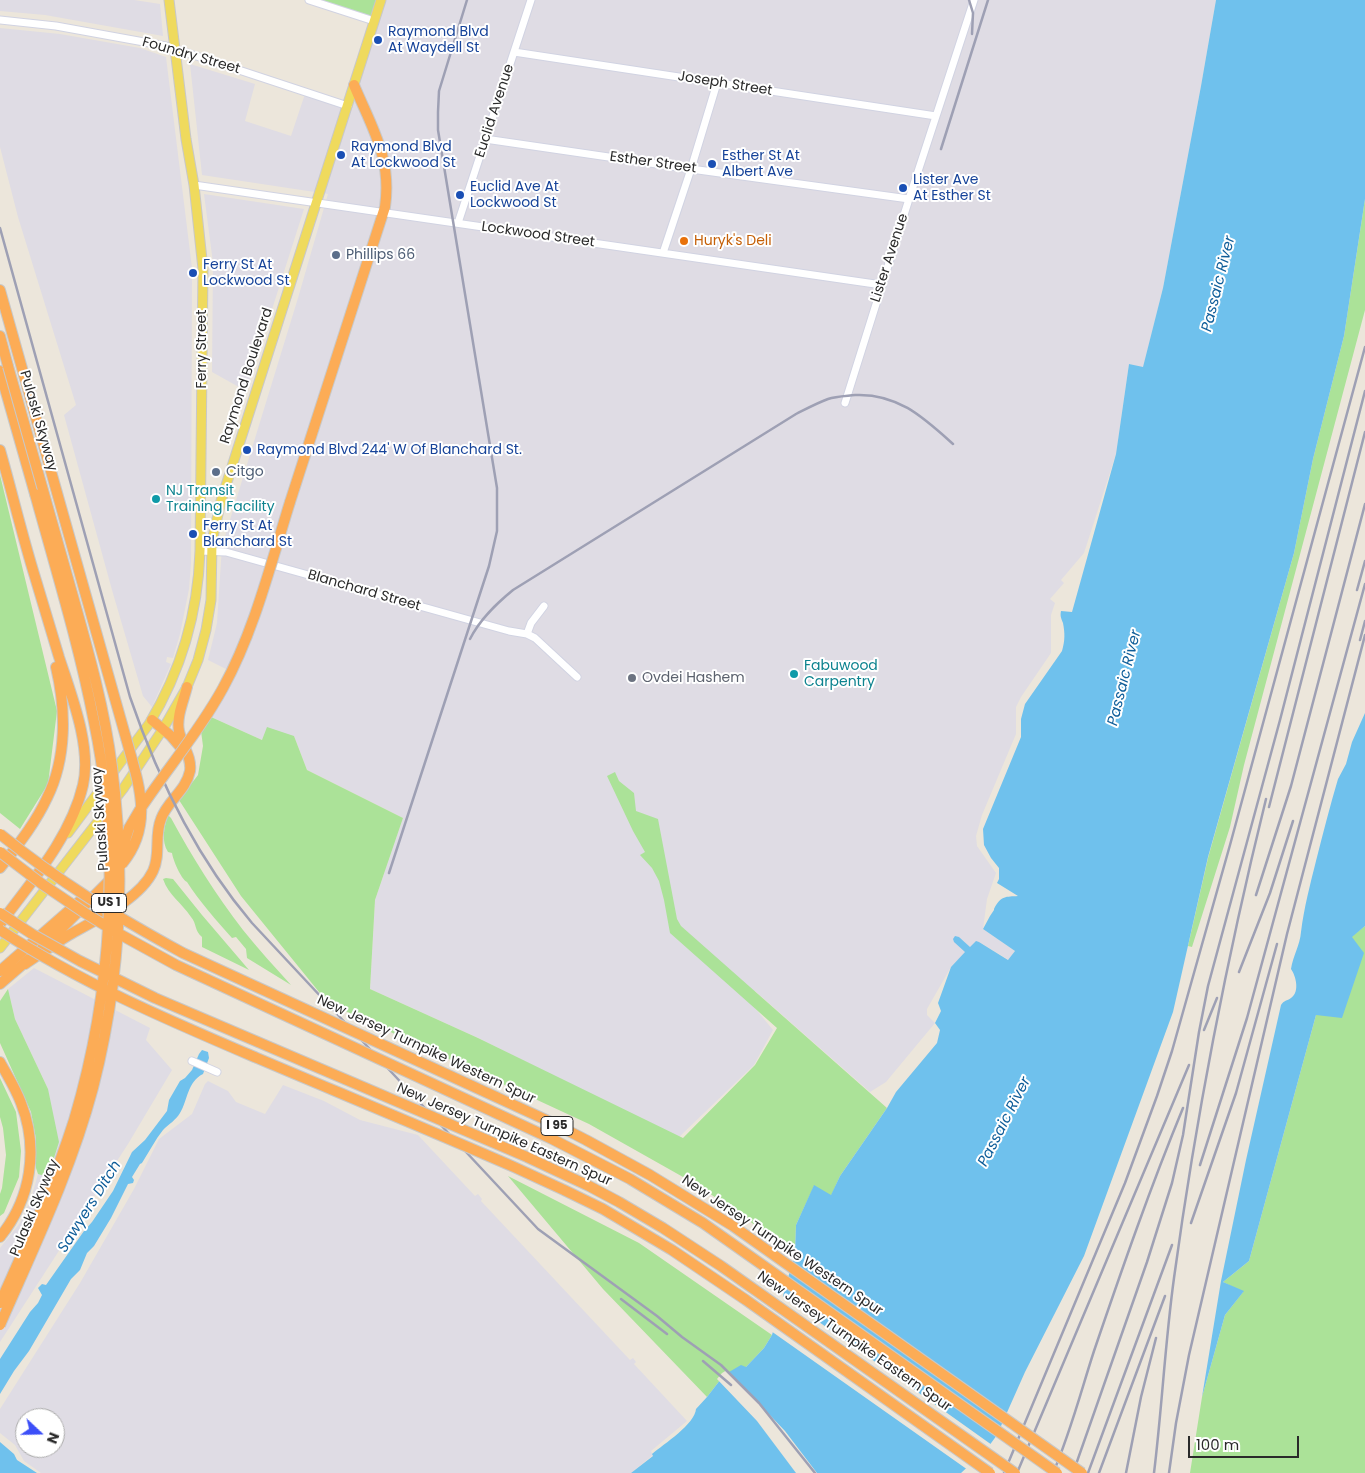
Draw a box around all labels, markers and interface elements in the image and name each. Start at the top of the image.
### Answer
place label: Raymond Blvd At Waydell St [388,24,489,56]
street label: Foundry Street [140,34,242,78]
marker: Raymond Blvd At Waydell St [372,34,384,46]
street label: Euclid Avenue [472,62,518,160]
street label: Joseph Street [677,68,773,100]
place label: Raymond Blvd At Lockwood St [351,139,456,172]
place label: Esther St At Albert Ave [722,148,800,180]
marker: Raymond Blvd At Lockwood St [335,149,347,161]
street label: Esther Street [609,149,697,177]
marker: Esther St At Albert Ave [706,158,718,170]
place label: Lister Ave At Esther St [913,172,991,204]
place label: Euclid Ave At Lockwood St [470,179,559,212]
marker: Lister Ave At Esther St [897,182,909,194]
marker: Euclid Ave At Lockwood St [454,189,466,201]
street label: Lister Avenue [868,212,912,304]
street label: Lockwood Street [480,219,596,251]
place label: Huryk's Deli [694,233,772,249]
water label: Passaic River [1198,234,1240,334]
marker: Huryk's Deli [678,235,690,247]
place label: Phillips 66 [346,247,415,263]
marker: Phillips 66 [330,249,342,261]
place label: Ferry St At Lockwood St [203,257,290,290]
marker: Ferry St At Lockwood St [187,267,199,279]
street label: Raymond Boulevard [217,306,277,446]
street label: Ferry Street [194,310,210,388]
street label: Pulaski Skyway [16,369,60,473]
place label: Raymond Blvd 244' W Of Blanchard St. [257,442,522,458]
marker: Raymond Blvd 244' W Of Blanchard St. [241,444,253,456]
place label: Citgo [226,464,264,480]
marker: Citgo [210,466,222,478]
place label: NJ Transit Training Facility [166,483,275,516]
marker: NJ Transit Training Facility [150,493,162,505]
place label: Ferry St At Blanchard St [203,518,292,550]
marker: Ferry St At Blanchard St [187,528,199,540]
street label: Blanchard Street [306,567,422,615]
water label: Passaic River [1104,628,1146,728]
place label: Fabuwood Carpentry [804,658,878,690]
marker: Fabuwood Carpentry [788,668,800,680]
place label: Ovdei Hashem [642,670,745,686]
marker: Ovdei Hashem [626,672,638,684]
street label: Pulaski Skyway [89,767,113,871]
road number: US 1 [92,894,126,912]
street label: New Jersey Turnpike Western Spur [314,992,538,1108]
water label: Passaic River [975,1074,1035,1170]
street label: New Jersey Turnpike Eastern Spur [394,1080,614,1190]
road number: I 95 [541,1116,573,1136]
street label: Pulaski Skyway [7,1157,63,1259]
water label: Sawyers Ditch [54,1158,126,1256]
street label: New Jersey Turnpike Western Spur [678,1172,886,1320]
street label: New Jersey Turnpike Eastern Spur [754,1268,954,1416]
north arrow [15,1408,65,1458]
scale bar [1190,1426,1301,1458]
text: N [42,1430,64,1447]
text: 100 m [1196,1434,1239,1455]

